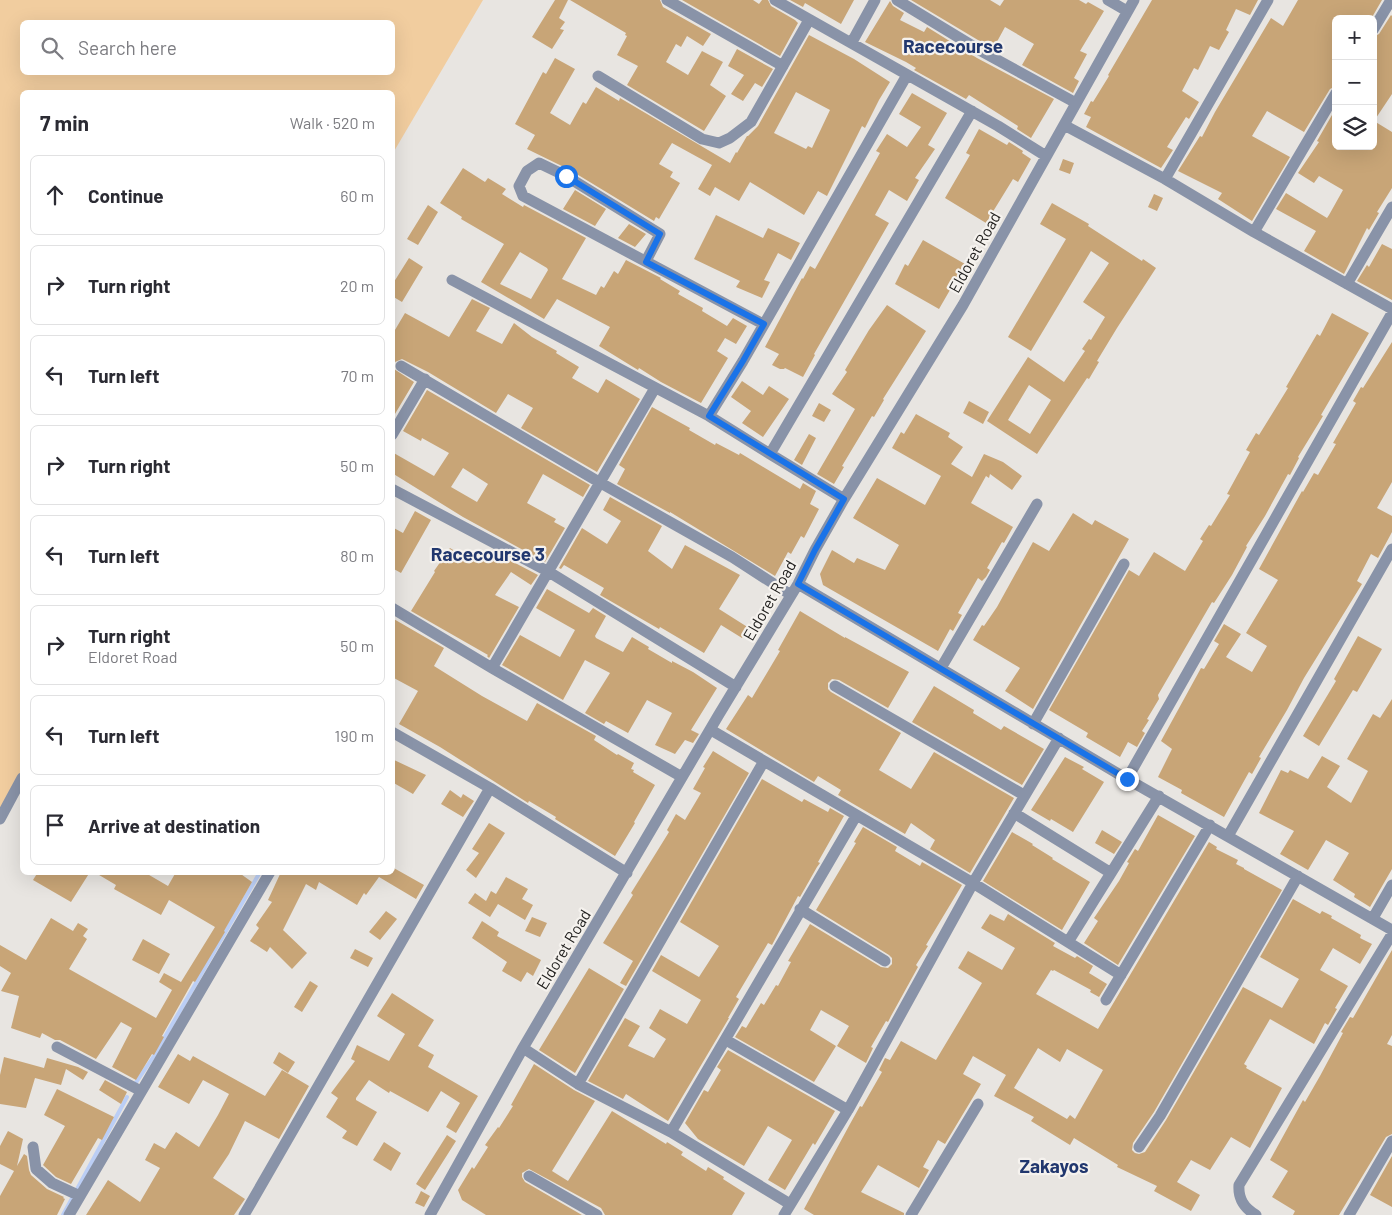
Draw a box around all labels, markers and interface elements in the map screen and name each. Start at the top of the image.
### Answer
map controls [1332,15,1377,150]
button: + [1332,15,1377,60]
search box [20,20,395,75]
icon: search [38,34,66,62]
district label: Racecourse [903,34,1003,57]
text: Search here [78,36,177,59]
button: − [1332,60,1377,105]
button: layers [1332,105,1377,150]
text: 7 min [40,110,89,135]
text: Walk · 520 m [290,113,375,132]
route start [555,165,578,188]
icon: ahead [41,181,69,209]
text: Continue [88,184,164,207]
text: 60 m [340,186,374,205]
street label: Eldoret Road [944,208,1004,296]
icon: right [41,271,69,299]
text: Turn right [88,274,170,297]
text: 20 m [340,276,374,295]
icon: left [41,361,69,389]
text: Turn left [88,364,159,387]
text: 70 m [341,366,374,385]
icon: right [41,451,69,479]
text: Turn right [88,454,170,477]
text: 50 m [340,456,374,475]
icon: left [41,541,69,569]
district label: Racecourse 3 [431,542,545,565]
text: Turn left [88,544,159,567]
text: 80 m [340,546,374,565]
street label: Eldoret Road [738,557,800,643]
text: Turn right [88,624,170,647]
icon: right [41,631,69,659]
text: 50 m [340,636,374,655]
text: Eldoret Road [88,647,177,666]
icon: left [41,721,69,749]
text: Turn left [88,724,159,747]
text: 190 m [335,726,374,745]
route end [1116,768,1139,791]
icon: arrive [41,811,69,839]
text: Arrive at destination [88,814,260,837]
street label: Eldoret Road [532,906,594,992]
district label: Zakayos [1019,1154,1089,1177]

